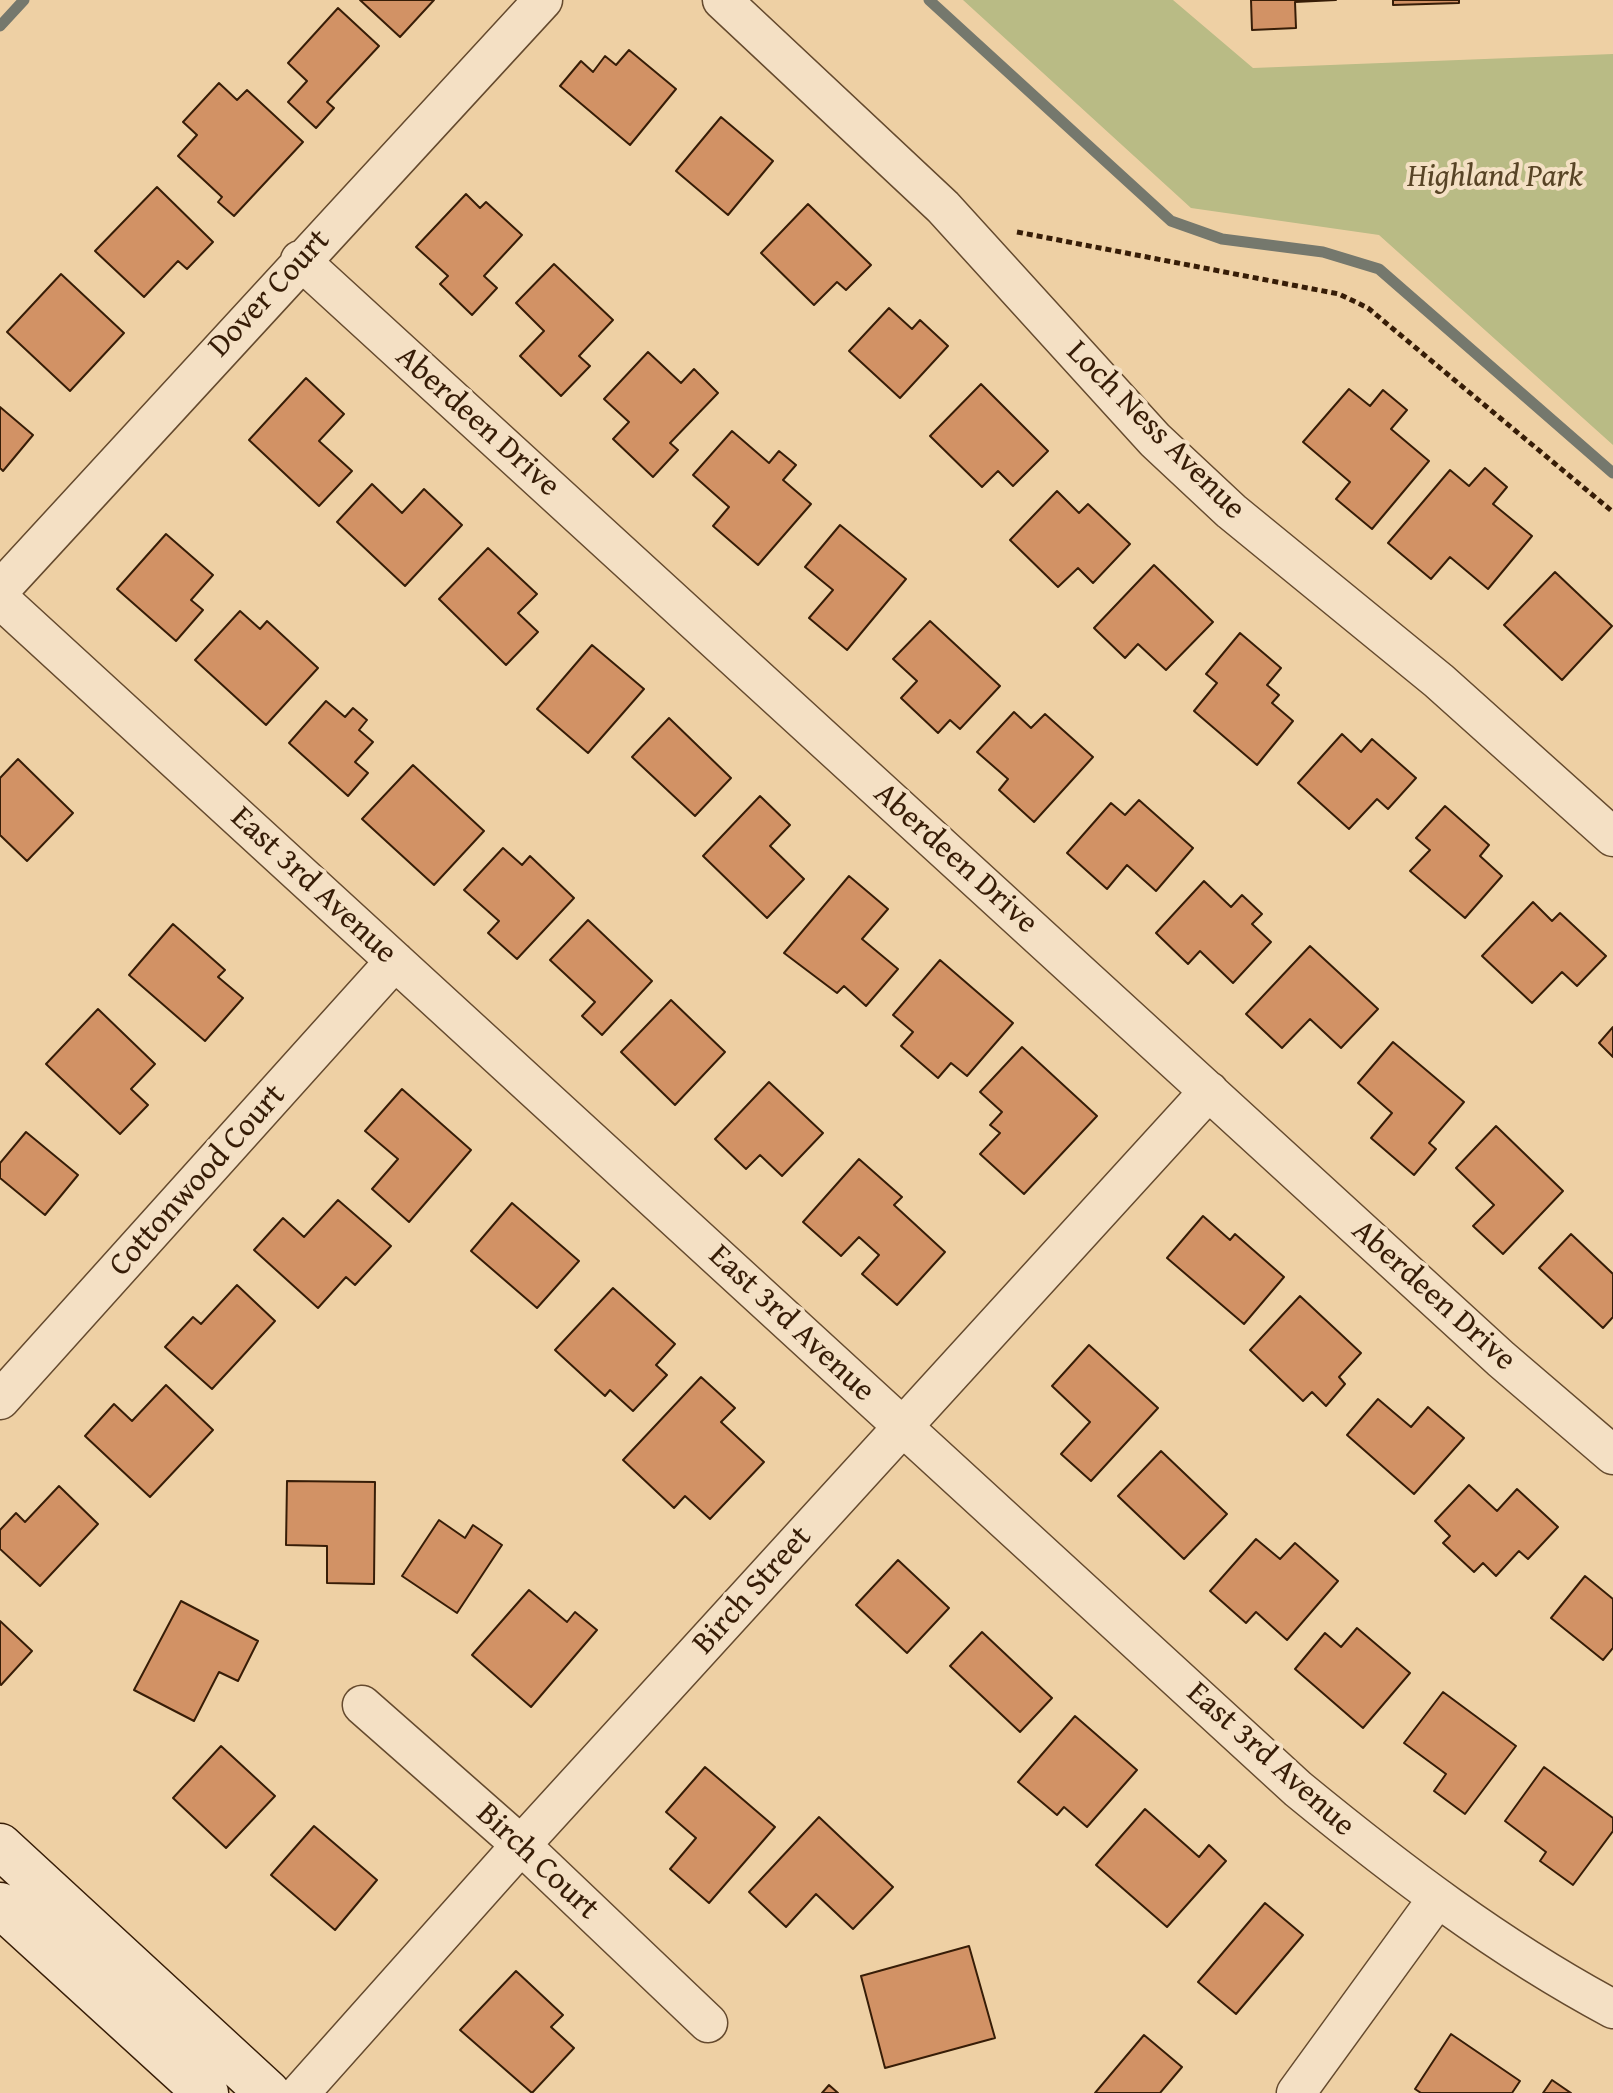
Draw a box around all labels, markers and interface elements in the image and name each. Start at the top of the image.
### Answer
park label: Highland Park [1407,159,1583,197]
street label: Dover Court [201,222,339,366]
street label: Loch Ness Avenue [1058,334,1252,528]
street label: Aberdeen Drive [387,338,567,506]
street label: Aberdeen Drive [865,775,1045,943]
street label: East 3rd Avenue [222,799,404,973]
street label: Cottonwood Court [102,1077,294,1285]
street label: Aberdeen Drive [1343,1212,1523,1380]
street label: East 3rd Avenue [700,1237,882,1411]
street label: Birch Street [685,1519,821,1663]
street label: East 3rd Avenue [1178,1674,1362,1846]
street label: Birch Court [468,1795,606,1929]

